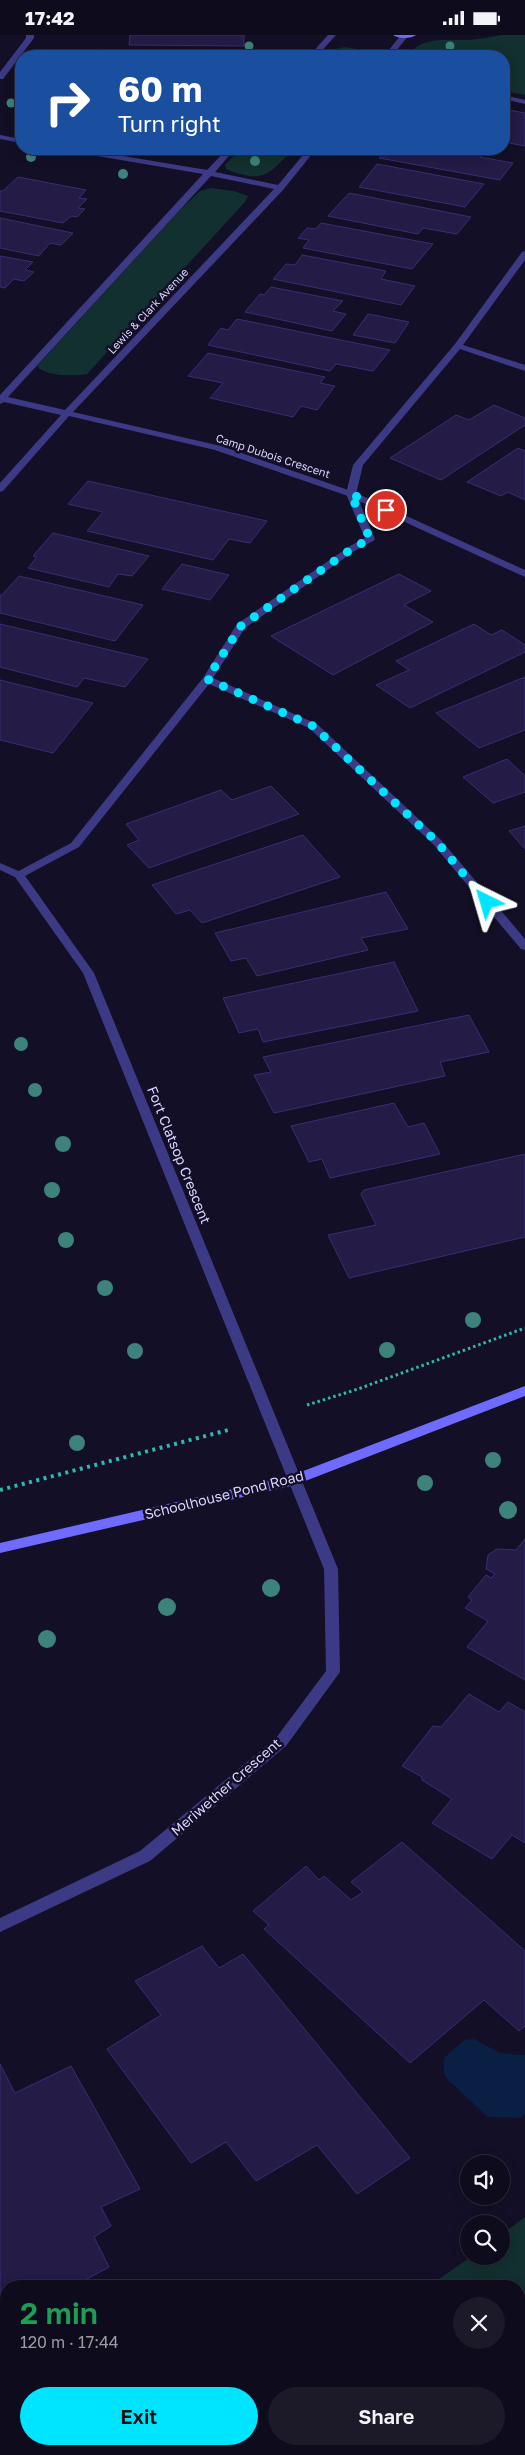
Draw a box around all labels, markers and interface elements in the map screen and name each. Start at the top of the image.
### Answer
text: 17:42 [25,6,75,29]
text: 60 m [118,68,202,110]
icon: right [35,70,100,135]
text: Turn right [118,110,221,137]
street label: Lewis & Clark Avenue [105,265,191,356]
street label: Camp Dubois Crescent [214,431,332,480]
pin [365,489,407,531]
icon: arrive [372,496,400,524]
position arrow [460,875,512,927]
street label: Fort Clatsop Crescent [144,1084,215,1226]
street label: Schoolhouse Pond Road [143,1466,305,1523]
street label: Meriwether Crescent [167,1734,284,1839]
map controls [460,2155,510,2265]
button: sound [460,2155,510,2205]
button: search [460,2215,510,2265]
text: 2 min [20,2295,98,2331]
button: close [453,2297,505,2349]
text: 120 m · 17:44 [20,2332,118,2352]
button: Exit [20,2387,258,2445]
button: Share [268,2387,505,2445]

